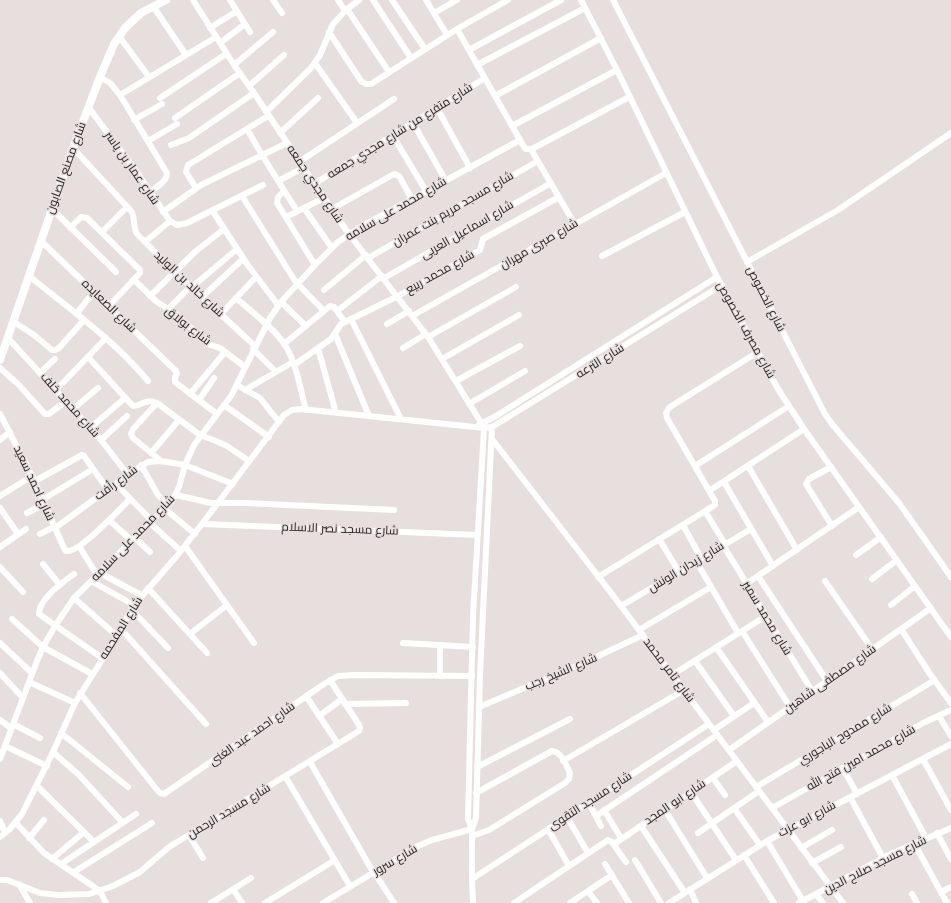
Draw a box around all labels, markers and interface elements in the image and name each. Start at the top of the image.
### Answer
street label: شارع متفرع من شارع مجدي جمعه [325,80,475,182]
street label: شارع مصنع الصابون [43,120,89,216]
street label: شارع عمار بن ياسر [101,129,163,207]
street label: شارع مجدي جمعه [284,142,346,226]
street label: شارع مسجد مريم بنت عمران [390,168,516,250]
street label: شارع محمد على سلامه [343,174,449,244]
street label: شارع اسماعيل العربى [418,198,516,262]
street label: شارع صبرى مهران [497,216,581,272]
street label: شارع محمد ربيع [403,247,477,297]
street label: شارع خالد بن الوليد [151,248,227,320]
street label: شارع الخصوص [743,264,789,334]
street label: شارع الصعايده [78,276,140,336]
street label: شارع مصرف الخصوص [713,279,779,381]
street label: شارع بولاق [162,304,214,348]
street label: شارع الترعه [573,341,627,381]
street label: شارع محمد خلف [37,370,103,440]
street label: شارع احمد سعيد [10,443,58,523]
street label: شارع رأفت [92,463,140,503]
street label: شارع محمد على سلامه [88,492,178,584]
street label: شارع مسجد نصر الاسلام [281,520,399,538]
street label: شارع زيدان الونش [645,539,727,595]
street label: شارع محمد سمير [739,578,795,658]
street label: شارع المفحمه [96,594,146,662]
street label: شارع تامر محمد [640,635,698,705]
street label: شارع مصطفى شاهين [781,642,879,716]
street label: شارع الشيخ رجب [523,650,599,694]
street label: شارع احمد عبد الغنى [206,699,298,769]
street label: شارع ممدوح الباجوري [796,700,894,768]
street label: شارع محمد امين فتح الله [804,722,918,794]
street label: شارع مسجد التقوى [546,769,634,833]
street label: شارع ابو المجد [641,776,709,828]
street label: شارع مسجد الرحمن [185,781,273,841]
street label: شارع ابو عزت [776,798,838,840]
street label: شارع مسجد صلاح الدين [821,833,929,897]
street label: شارع سرور [370,841,420,879]

